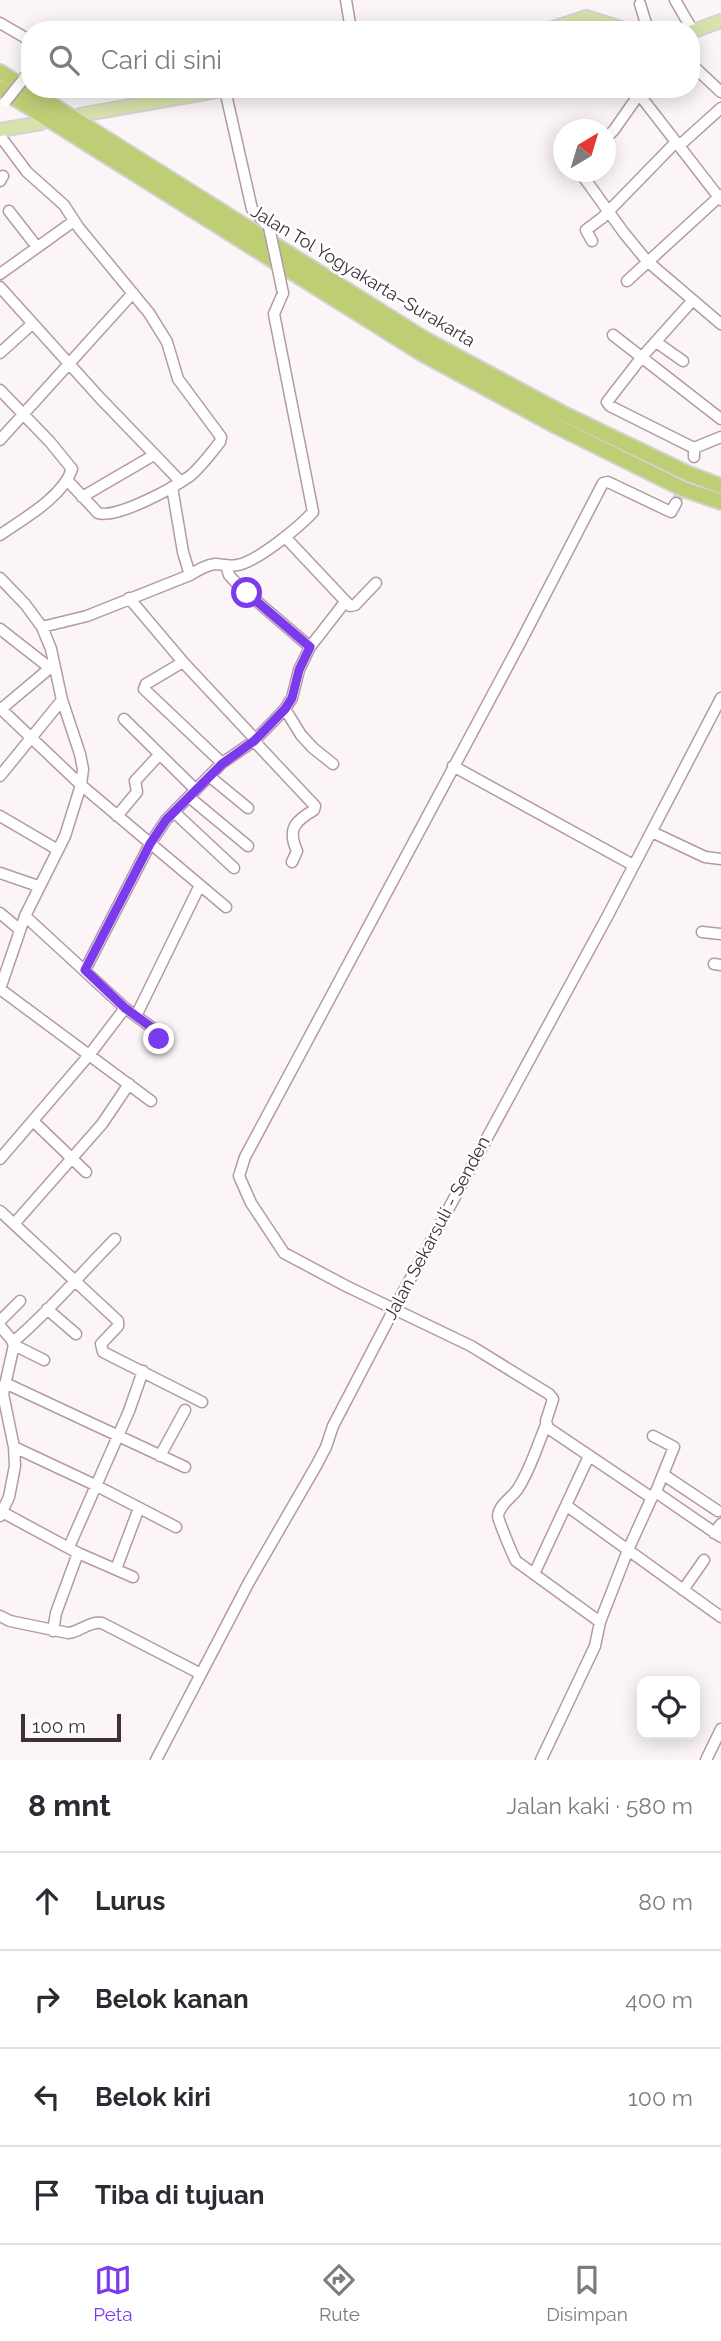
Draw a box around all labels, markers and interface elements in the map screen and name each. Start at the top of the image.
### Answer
search box [21,21,700,98]
icon: search [45,41,83,79]
text: Cari di sini [101,45,222,75]
north arrow [553,119,616,182]
street label: Jalan Tol Yogyakarta–Surakarta [247,200,479,351]
route start [231,577,262,608]
route end [143,1023,174,1054]
street label: Jalan Sekarsuli - Senden [379,1133,494,1323]
map controls [637,1676,700,1739]
button: locate [637,1676,700,1739]
scale bar [21,1711,121,1743]
text: 100 m [32,1715,86,1737]
text: 8 mnt [28,1788,111,1823]
text: Jalan kaki · 580 m [506,1792,693,1819]
icon: ahead [28,1882,66,1920]
text: Lurus [95,1886,165,1916]
text: 80 m [638,1888,693,1915]
icon: right [28,1980,66,2018]
text: Belok kanan [95,1984,249,2014]
text: 400 m [625,1986,693,2013]
icon: left [28,2078,66,2116]
text: Belok kiri [95,2082,211,2112]
text: 100 m [628,2084,693,2111]
icon: arrive [28,2176,66,2214]
text: Tiba di tujuan [95,2180,265,2210]
tab: Peta [93,2261,133,2325]
tab: Rute [319,2261,360,2325]
tab: Disimpan [546,2261,628,2325]

